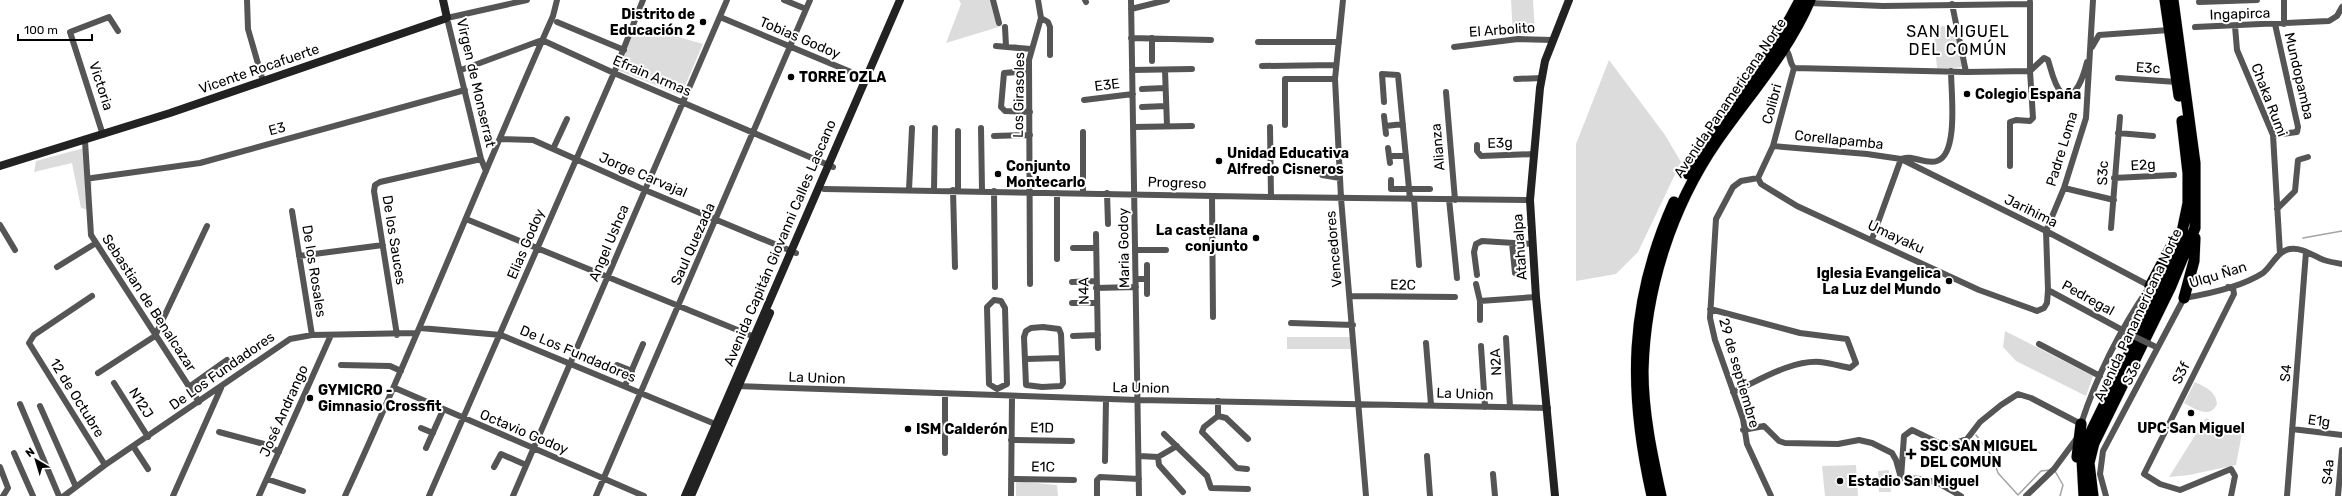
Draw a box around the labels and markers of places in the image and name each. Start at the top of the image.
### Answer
place label: Distrito de Educación 2 [610,6,695,39]
marker: Distrito de Educación 2 [698,17,708,27]
place label: TORRE OZLA [799,69,886,86]
marker: TORRE OZLA [786,72,796,82]
place label: Colegio España [1975,86,2081,103]
marker: Colegio España [1962,89,1972,99]
place label: Unidad Educativa Alfredo Cisneros [1227,145,1349,178]
marker: Unidad Educativa Alfredo Cisneros [1214,156,1224,166]
place label: Conjunto Montecarlo [1006,158,1085,191]
marker: Conjunto Montecarlo [993,169,1003,179]
place label: La castellana conjunto [1156,222,1248,255]
marker: La castellana conjunto [1251,233,1261,243]
place label: Iglesia Evangelica La Luz del Mundo [1816,265,1941,298]
marker: Iglesia Evangelica La Luz del Mundo [1944,276,1954,286]
place label: GYMICRO - Gimnasio Crossfit [318,382,442,415]
marker: GYMICRO - Gimnasio Crossfit [305,393,315,403]
marker: UPC San Miguel [2186,408,2196,418]
place label: UPC San Miguel [2137,420,2245,437]
place label: ISM Calderón [916,421,1007,438]
marker: ISM Calderón [903,424,913,434]
place label: SSC SAN MIGUEL DEL COMUN [1920,438,2038,471]
marker: SSC SAN MIGUEL DEL COMUN [1905,448,1917,460]
place label: Estadio San Miguel [1848,473,1979,490]
marker: Estadio San Miguel [1835,476,1845,486]

